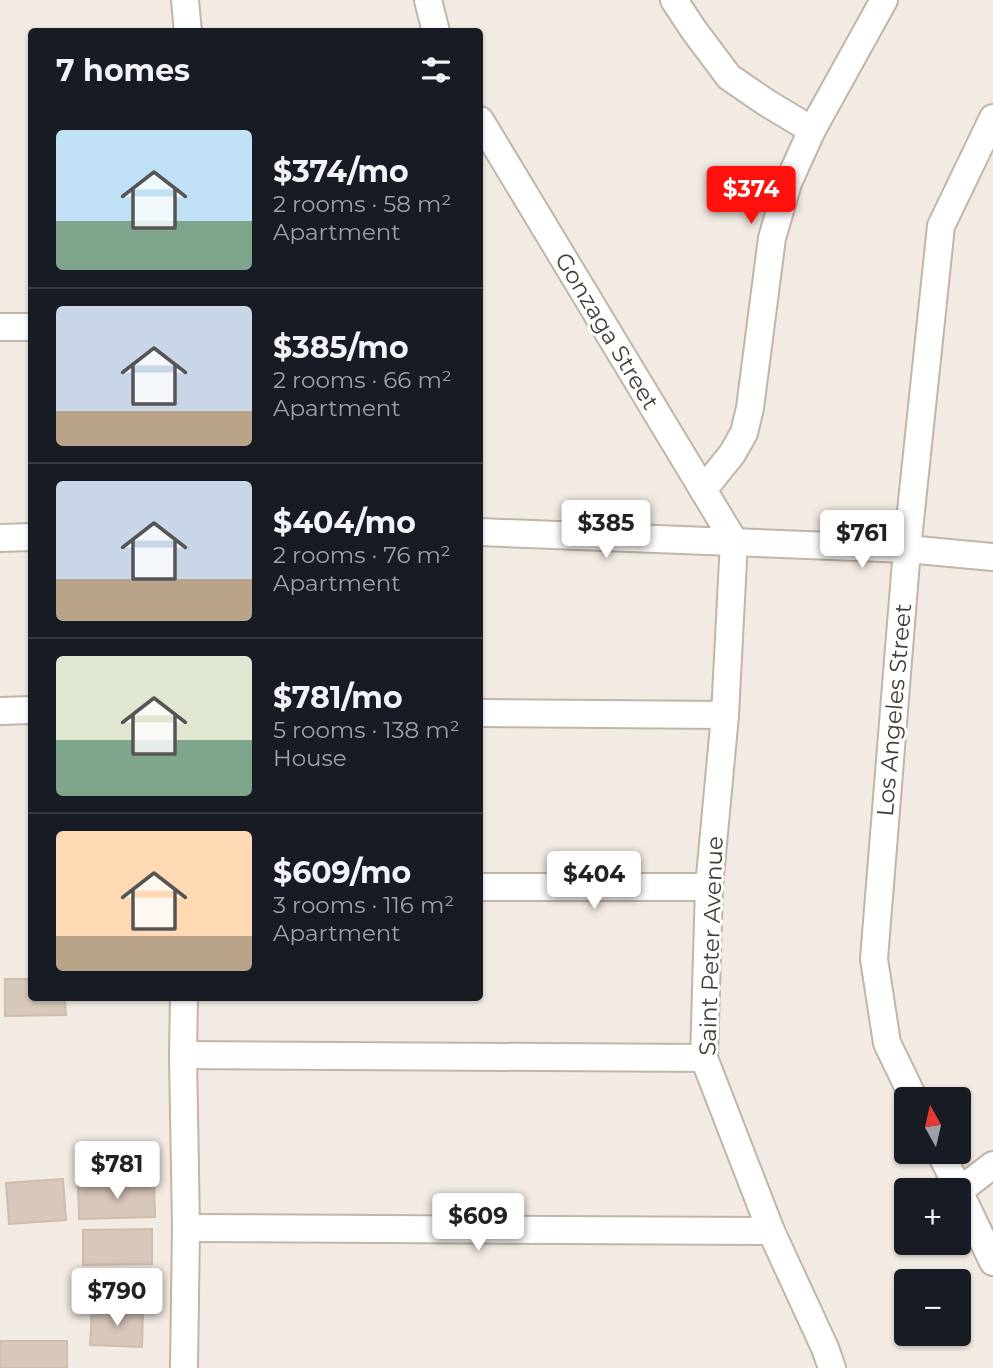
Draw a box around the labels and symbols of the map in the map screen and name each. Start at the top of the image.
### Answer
pin: $374 [710,166,792,226]
street label: Gonzaga Street [549,248,665,414]
pin: $385 [565,500,647,560]
pin: $761 [821,510,903,570]
street label: Los Angeles Street [871,602,917,818]
street label: Saint Peter Avenue [693,836,729,1056]
pin: $404 [553,852,635,911]
north arrow [894,1087,971,1164]
pin: $781 [76,1142,158,1201]
pin: $609 [437,1194,519,1253]
pin: $790 [76,1268,158,1328]

